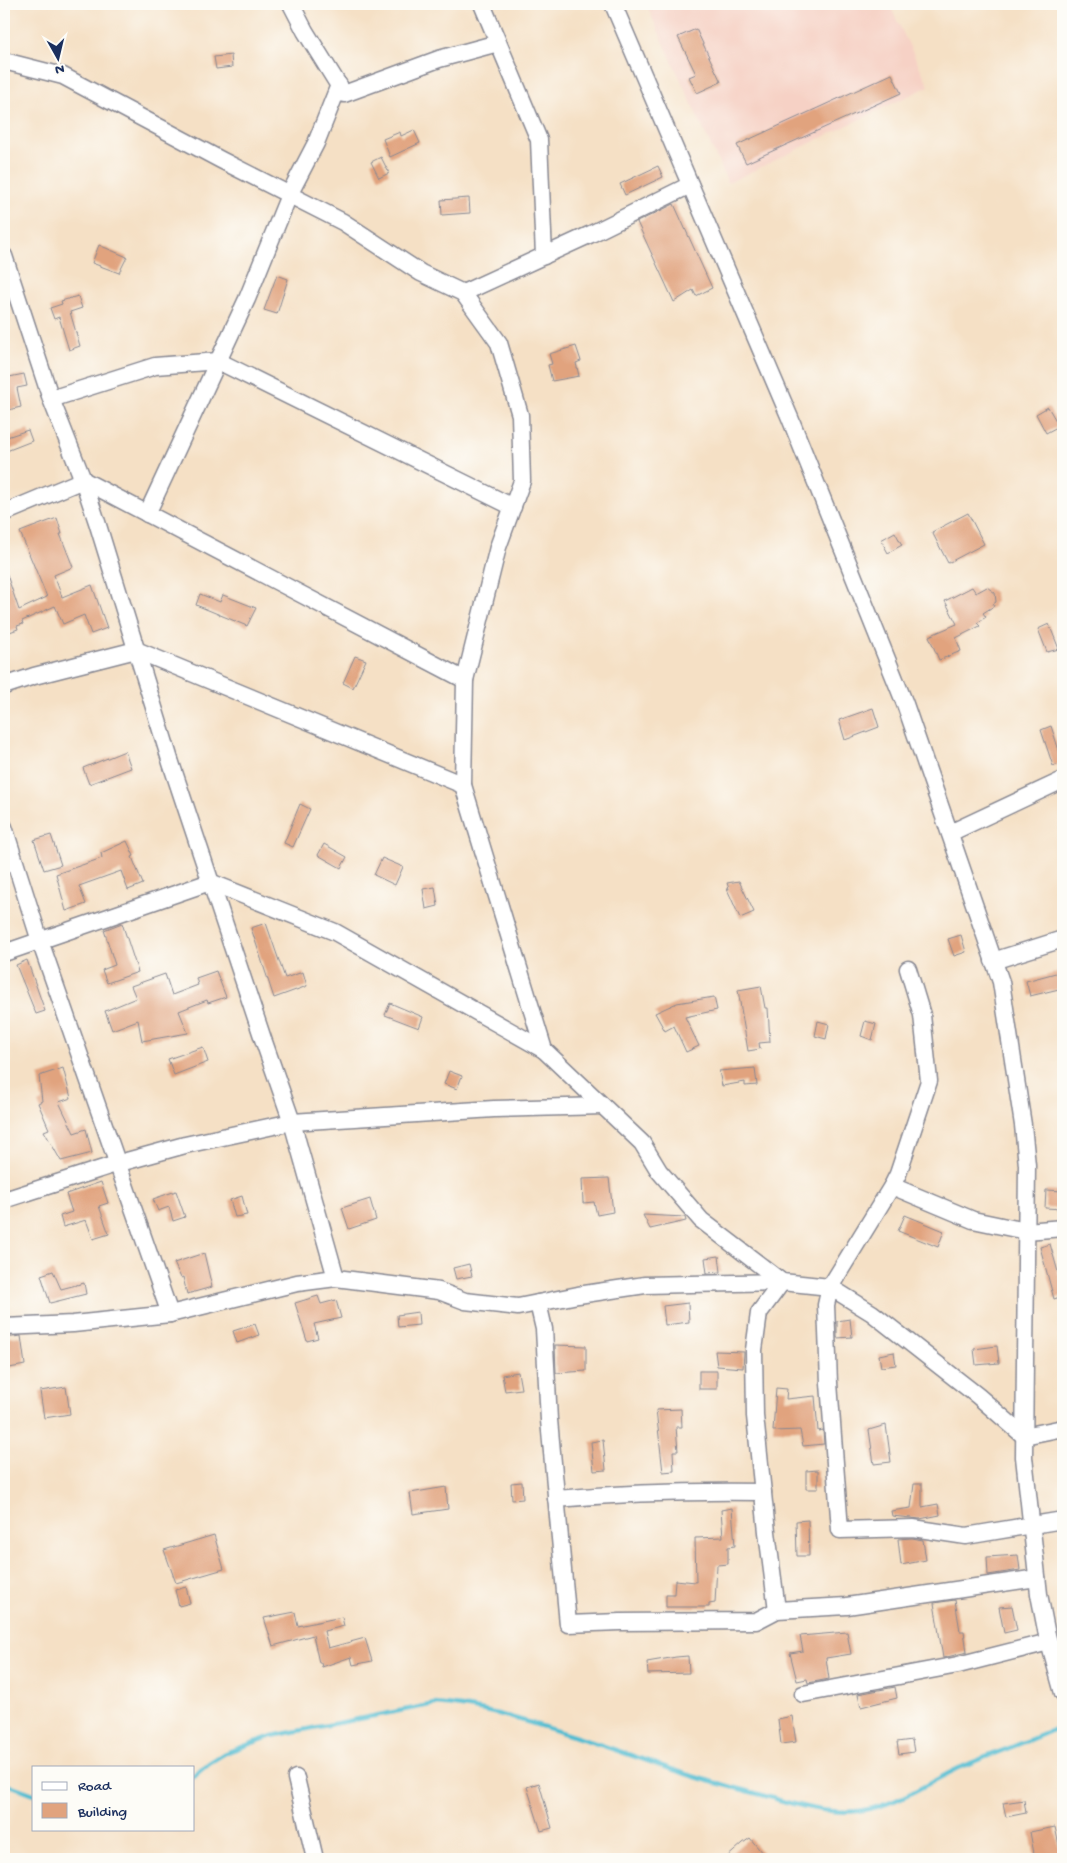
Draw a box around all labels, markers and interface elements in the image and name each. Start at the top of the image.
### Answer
north arrow [32,32,82,82]
text: N [54,59,65,77]
legend [32,1766,195,1830]
text: Road [78,1778,112,1796]
text: Building [77,1804,127,1822]

